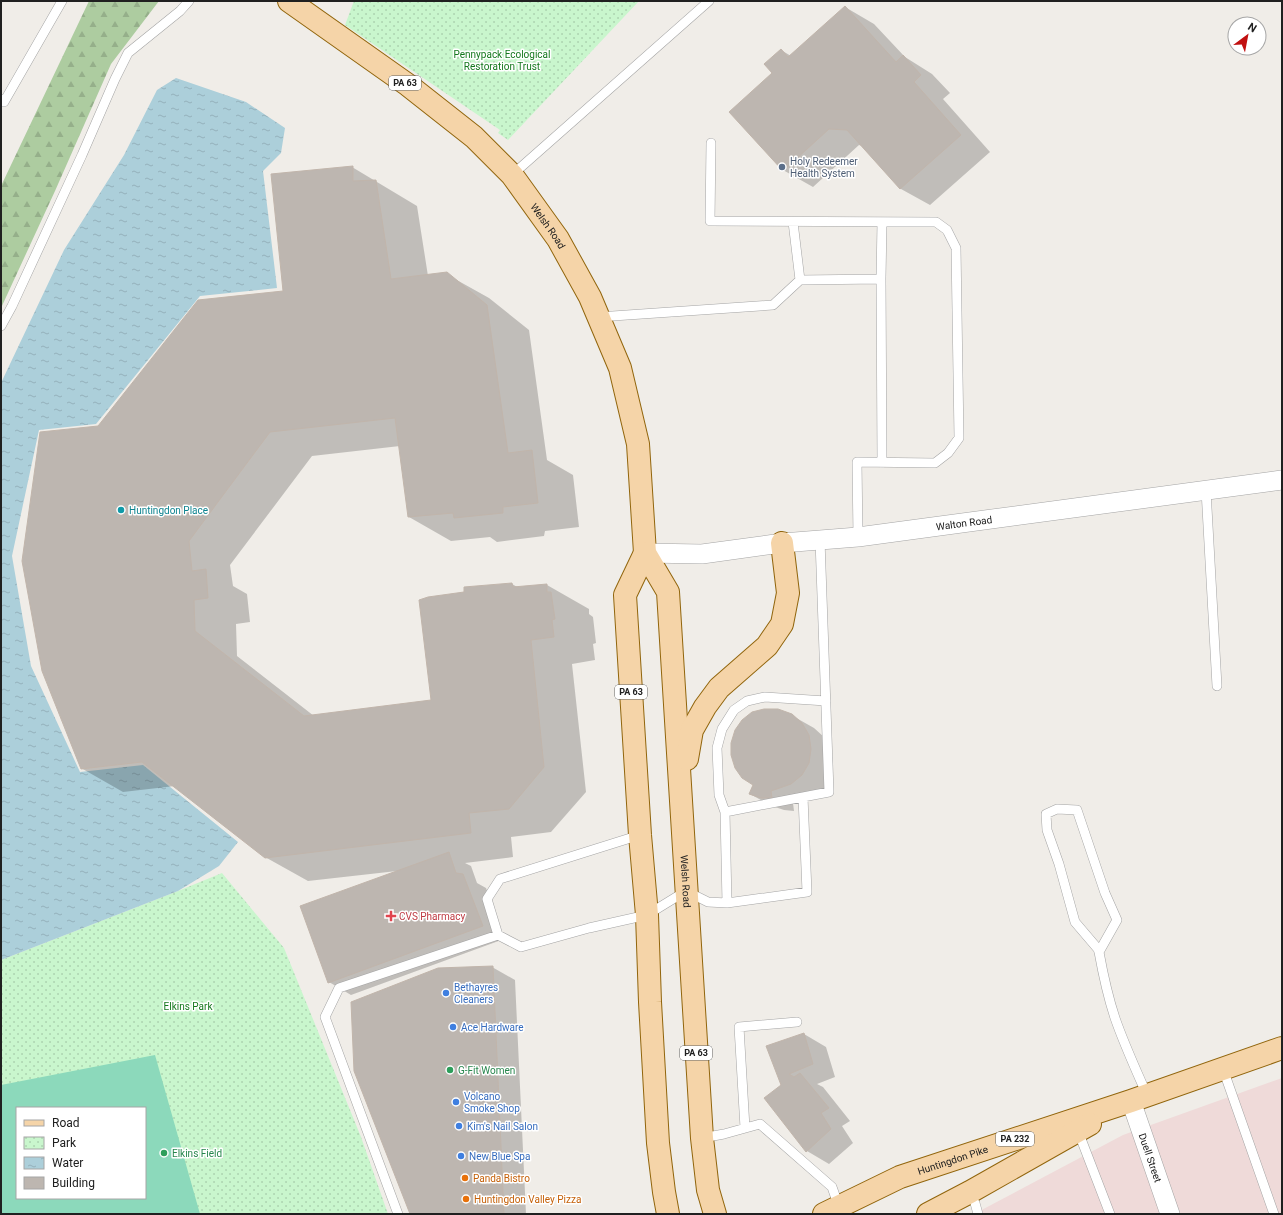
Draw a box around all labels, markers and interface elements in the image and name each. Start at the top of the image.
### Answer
north arrow [1227,16,1267,56]
text: N [1245,20,1259,36]
park label: Pennypack Ecological Restoration Trust [454,49,550,72]
road number: PA 63 [389,76,421,90]
place label: Holy Redeemer Health System [790,156,858,179]
marker: Holy Redeemer Health System [777,162,787,172]
street label: Welsh Road [529,201,568,250]
marker: Huntingdon Place [116,505,126,515]
place label: Huntingdon Place [129,505,208,516]
street label: Walton Road [935,514,993,532]
road number: PA 63 [615,685,647,699]
street label: Welsh Road [679,855,693,908]
marker: CVS Pharmacy [386,911,396,921]
place label: CVS Pharmacy [399,911,465,922]
place label: Bethayres Cleaners [454,982,498,1005]
marker: Bethayres Cleaners [441,988,451,998]
park label: Elkins Park [164,1001,213,1012]
marker: Ace Hardware [448,1022,458,1032]
place label: Ace Hardware [461,1022,524,1033]
road number: PA 63 [680,1046,712,1060]
marker: G-Fit Women [445,1065,455,1075]
place label: G-Fit Women [458,1065,515,1076]
place label: Volcano Smoke Shop [464,1091,520,1114]
marker: Volcano Smoke Shop [451,1097,461,1107]
legend [16,1107,146,1199]
text: Road [52,1116,80,1130]
marker: Kim's Nail Salon [454,1121,464,1131]
place label: Kim's Nail Salon [467,1121,538,1132]
road number: PA 232 [996,1132,1034,1146]
street label: Duell Street [1137,1132,1164,1184]
text: Park [52,1136,77,1150]
street label: Huntingdon Pike [916,1143,989,1176]
marker: Elkins Field [159,1148,169,1158]
place label: Elkins Field [172,1148,222,1159]
marker: New Blue Spa [456,1151,466,1161]
place label: New Blue Spa [469,1151,530,1162]
text: Water [52,1156,83,1170]
marker: Panda Bistro [460,1173,470,1183]
place label: Panda Bistro [473,1173,530,1184]
text: Building [52,1176,95,1190]
marker: Huntingdon Valley Pizza [461,1194,471,1204]
place label: Huntingdon Valley Pizza [474,1194,581,1205]

